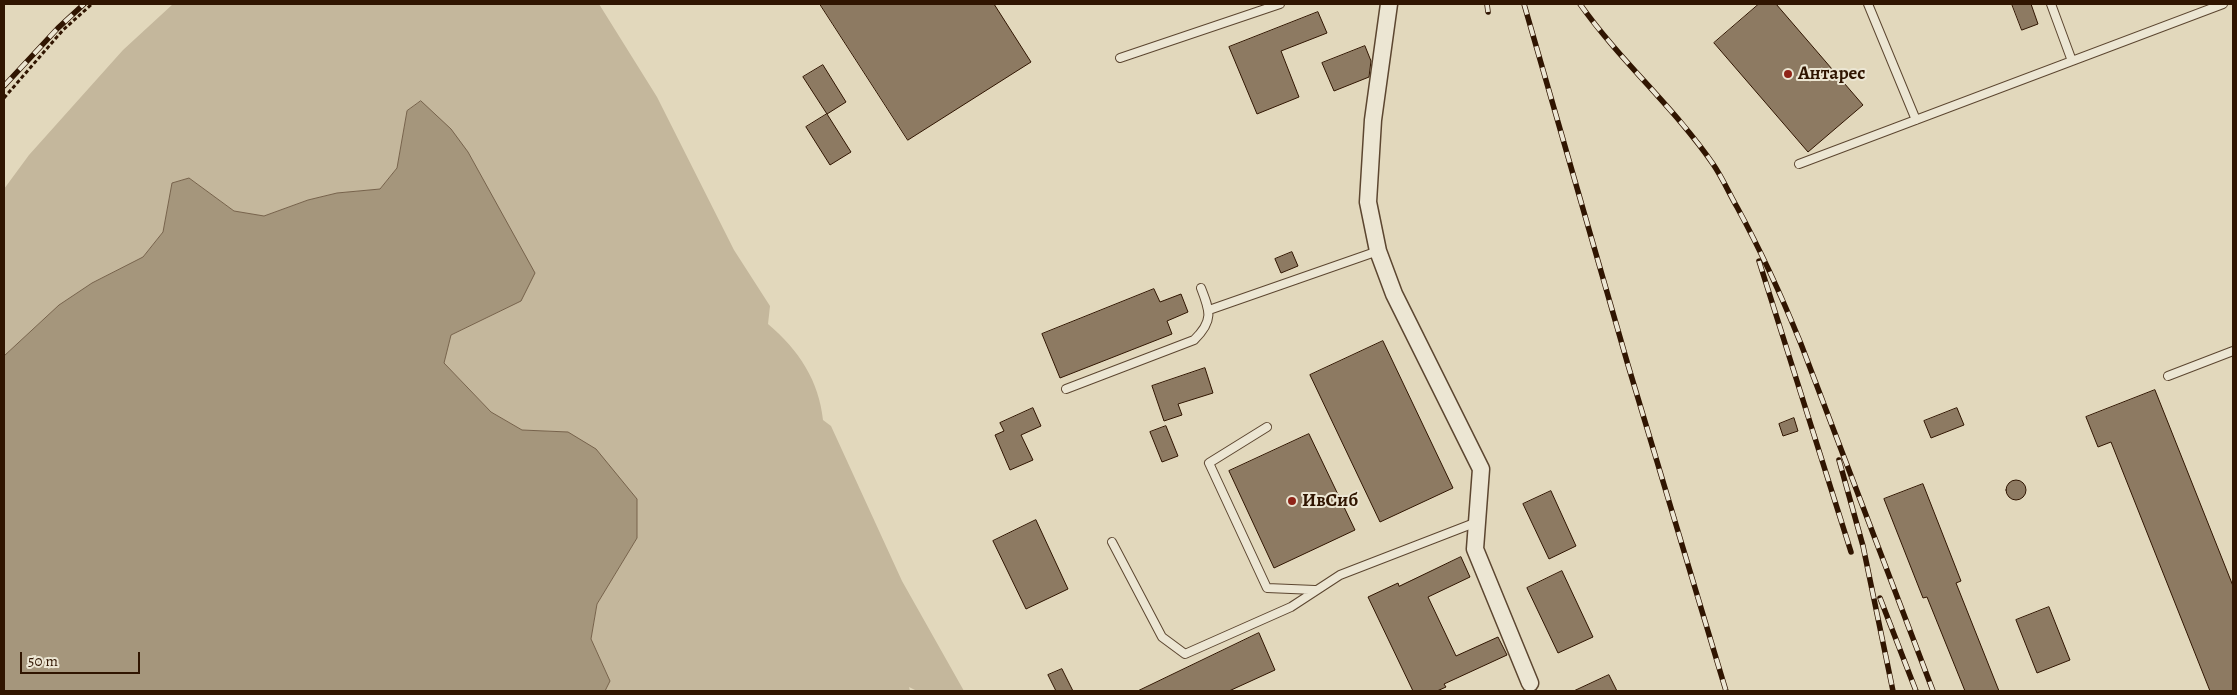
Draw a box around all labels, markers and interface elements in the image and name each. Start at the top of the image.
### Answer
place label: Антарес [1798,63,1866,85]
marker: Антарес [1782,68,1794,80]
place label: ИвСиб [1302,490,1358,512]
marker: ИвСиб [1286,495,1298,507]
scale bar [22,642,142,674]
text: 50 m [28,651,58,671]

